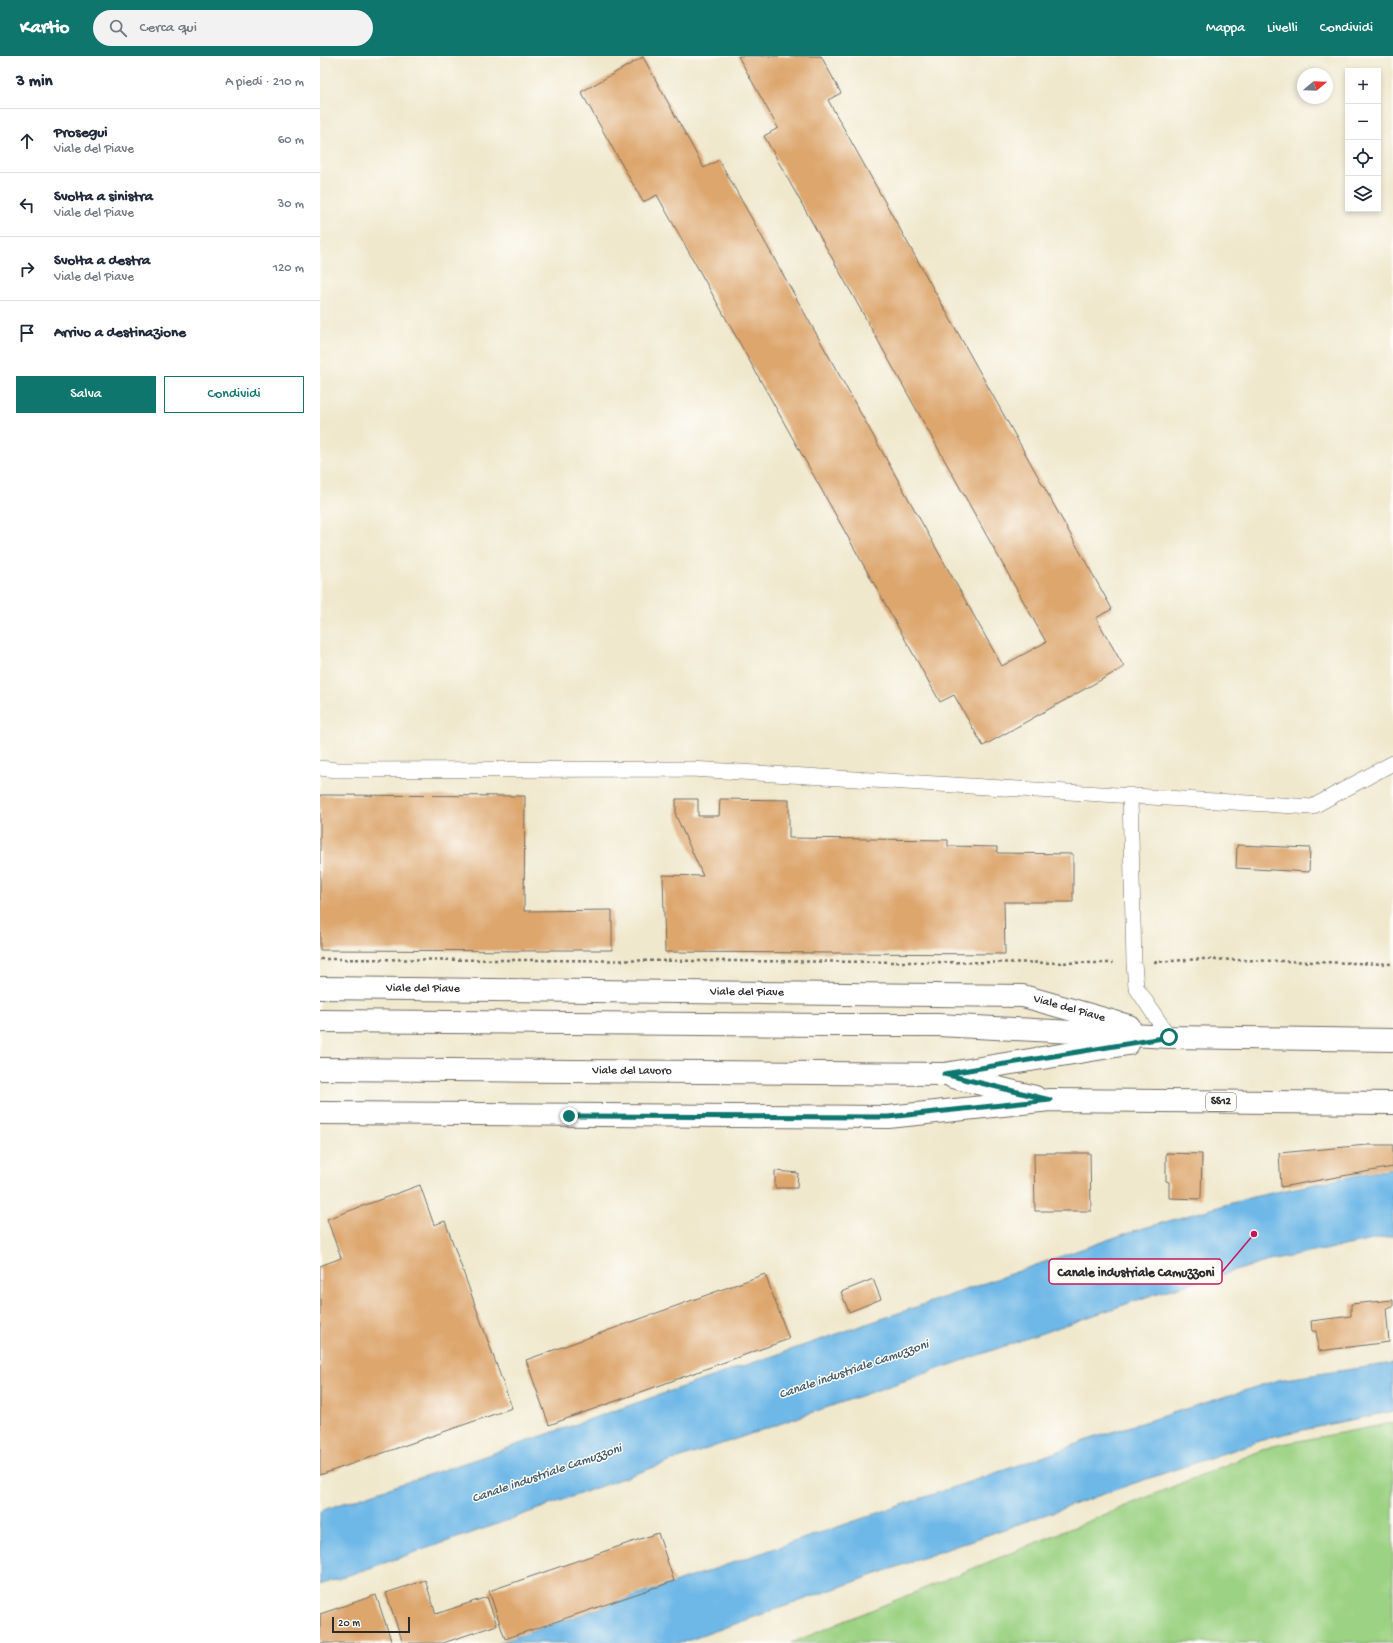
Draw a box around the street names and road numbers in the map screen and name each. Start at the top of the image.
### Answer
street label: Viale del Piave [385,982,461,997]
street label: Viale del Piave [709,985,785,1000]
street label: Viale del Piave [1031,992,1107,1026]
street label: Viale del Lavoro [591,1064,672,1079]
road number: SS12 [1206,1093,1236,1111]

